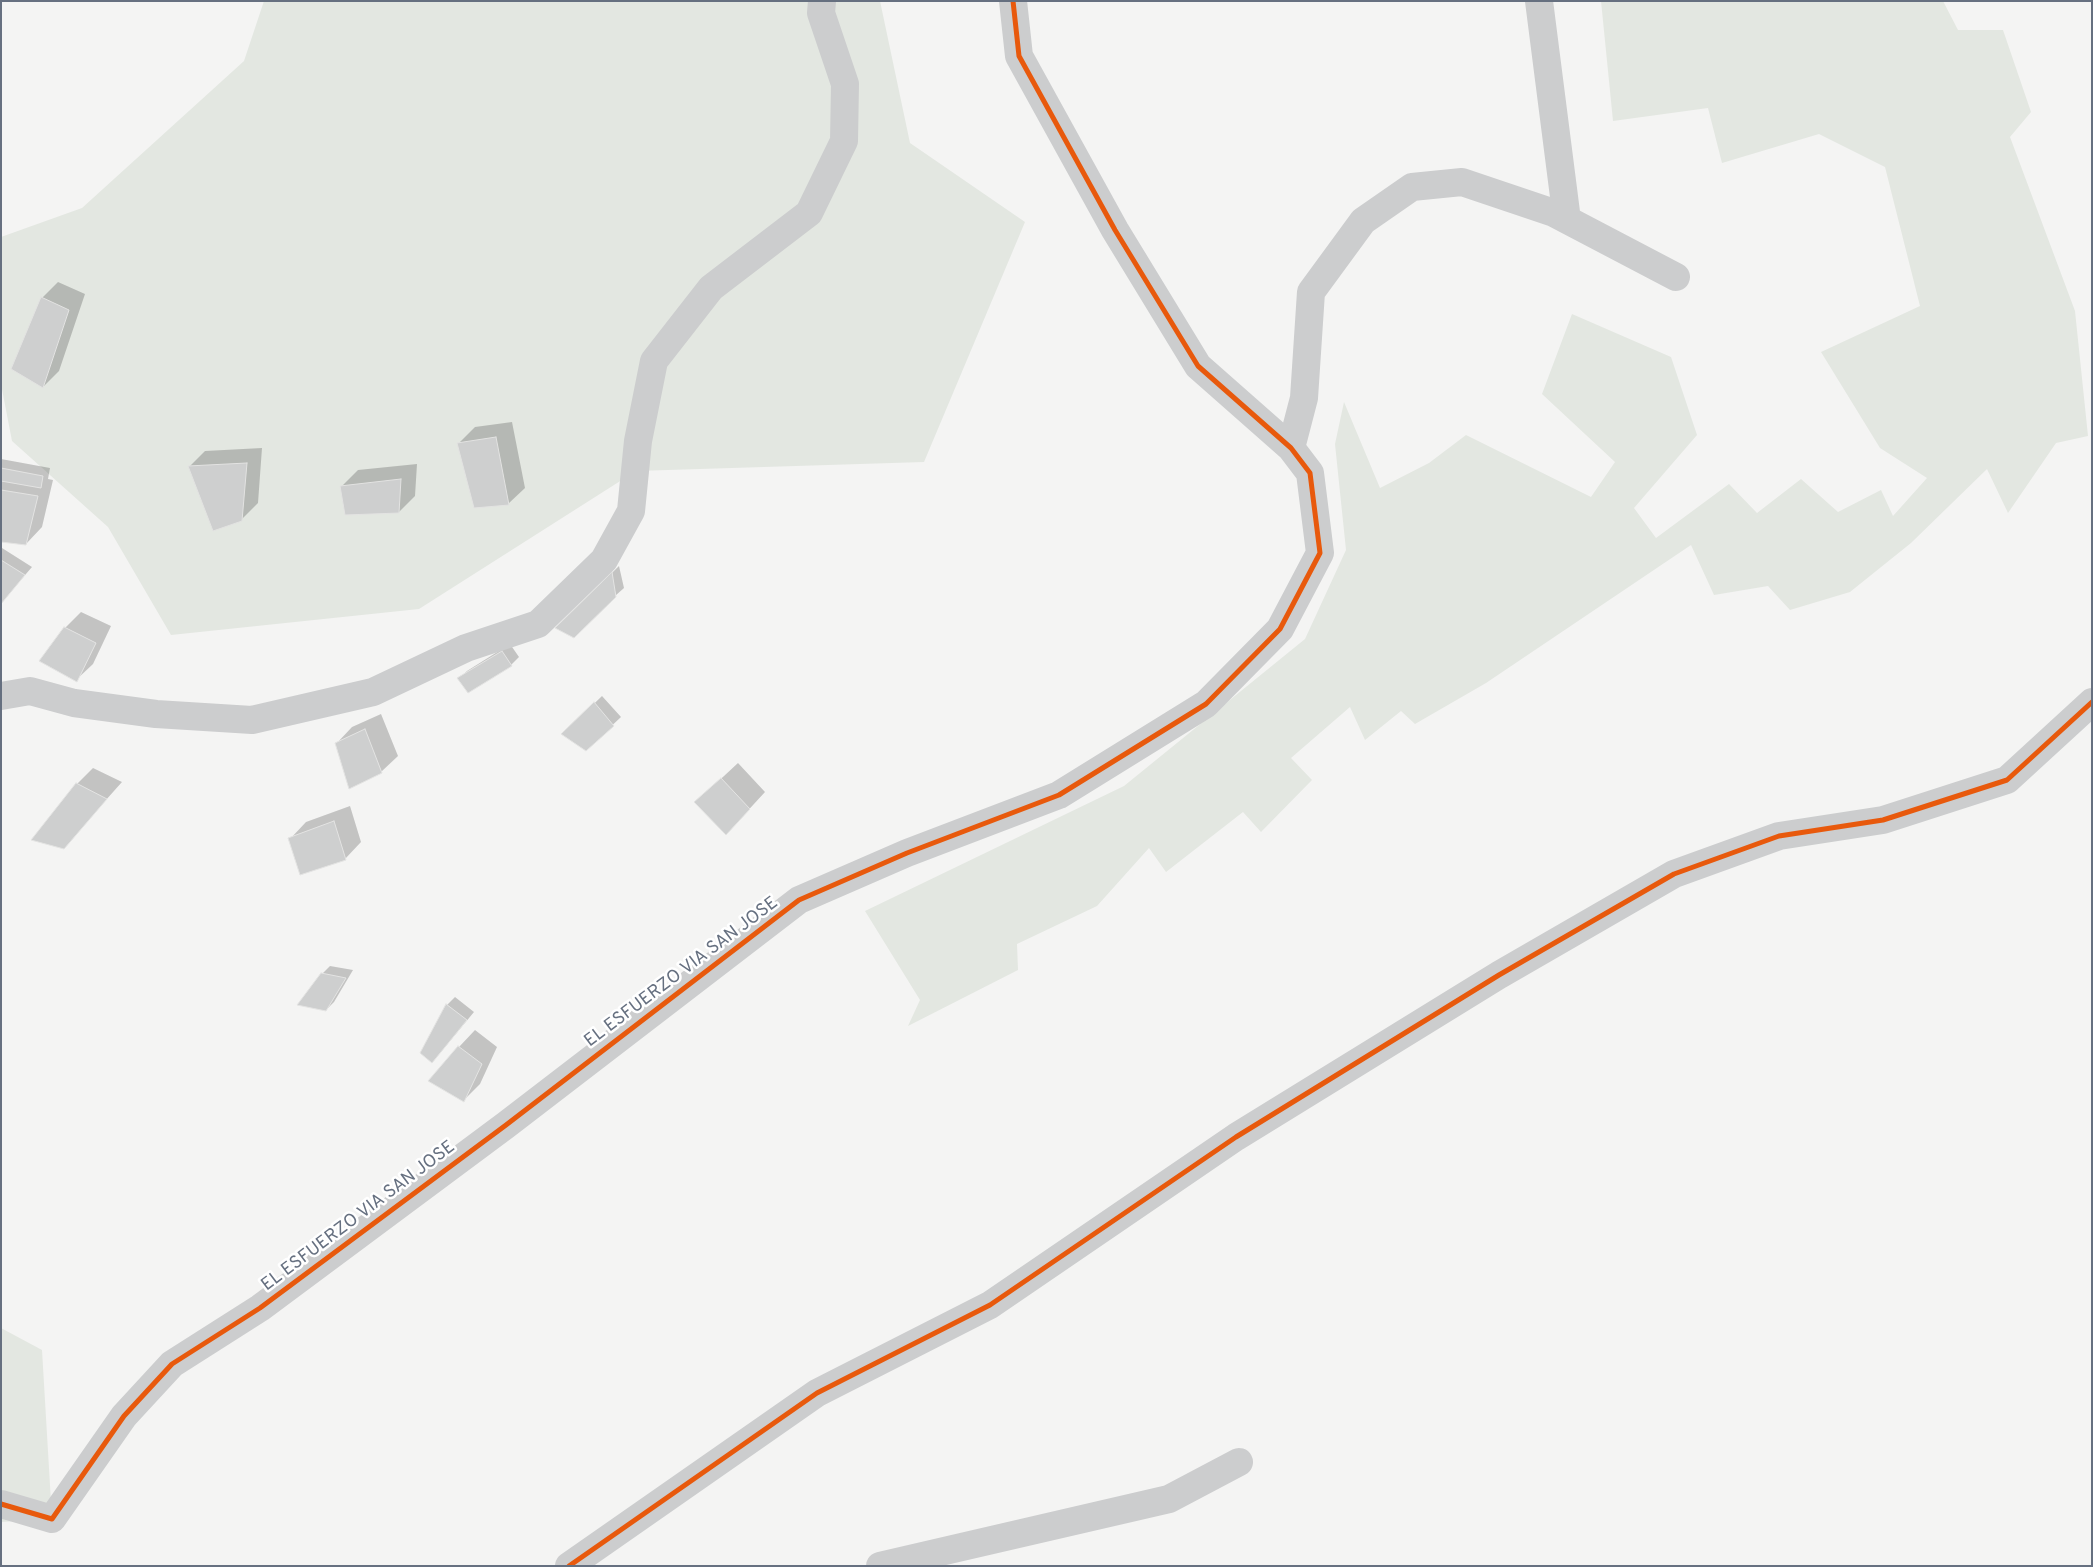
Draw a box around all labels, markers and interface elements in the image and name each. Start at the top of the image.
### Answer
street label: EL ESFUERZO VIA SAN JOSE [581,893,783,1053]
street label: EL ESFUERZO VIA SAN JOSE [258,1137,460,1297]

